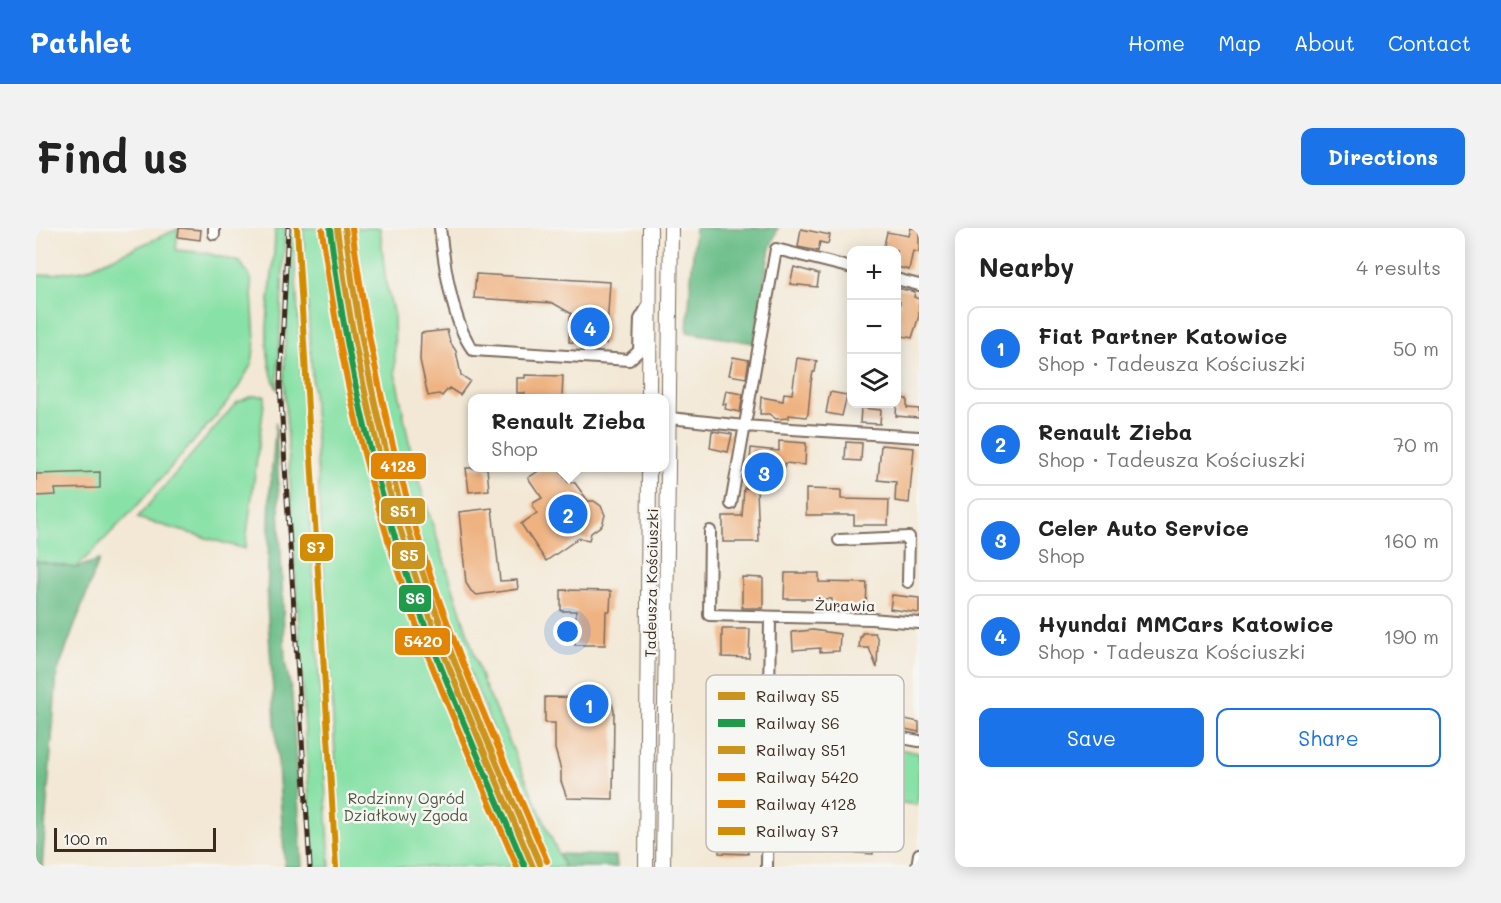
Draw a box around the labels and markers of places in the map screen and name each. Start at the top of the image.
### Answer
pin: 4 [570,304,610,350]
pin: 3 [744,450,784,494]
pin: 2 [548,492,588,536]
pin: 1 [570,682,608,726]

